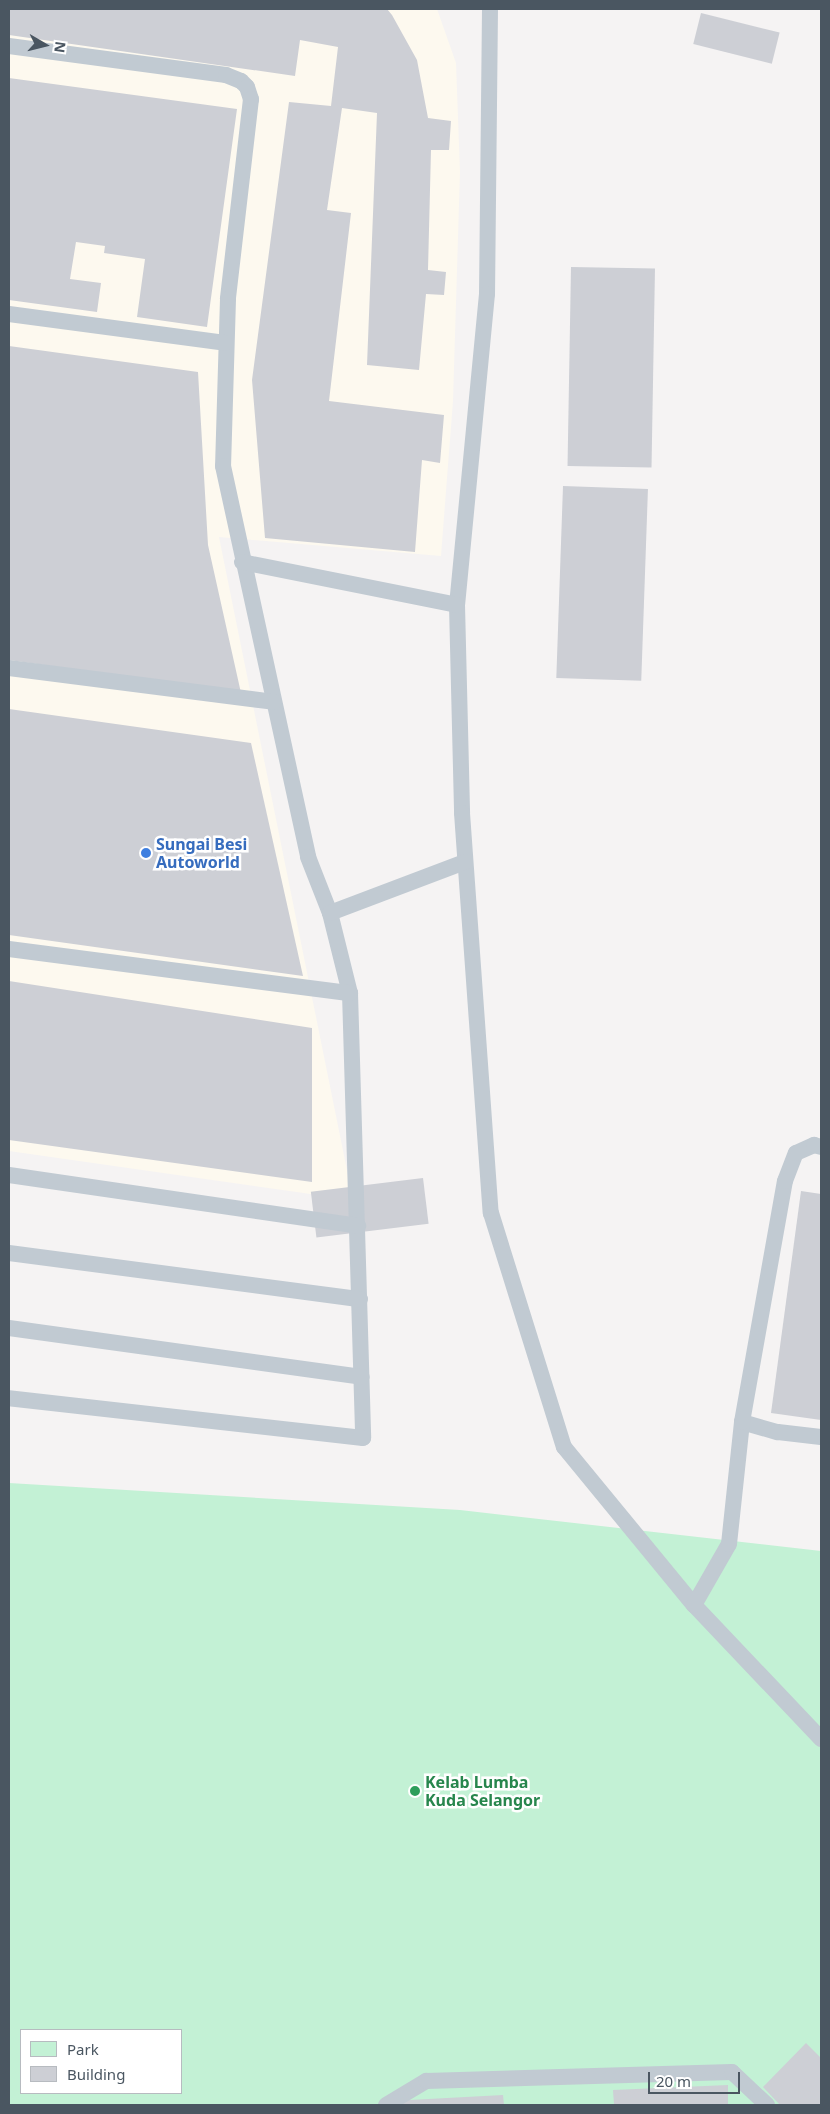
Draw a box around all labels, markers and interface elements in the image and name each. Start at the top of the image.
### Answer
north arrow [20,20,70,70]
text: N [50,40,71,54]
place label: Sungai Besi Autoworld [156,834,247,872]
marker: Sungai Besi Autoworld [140,847,152,859]
place label: Kelab Lumba Kuda Selangor [425,1772,540,1810]
marker: Kelab Lumba Kuda Selangor [409,1785,421,1797]
legend [20,2029,182,2094]
text: Park [67,2039,99,2059]
scale bar [650,2062,742,2094]
text: Building [67,2064,125,2084]
text: 20 m [656,2071,691,2091]

